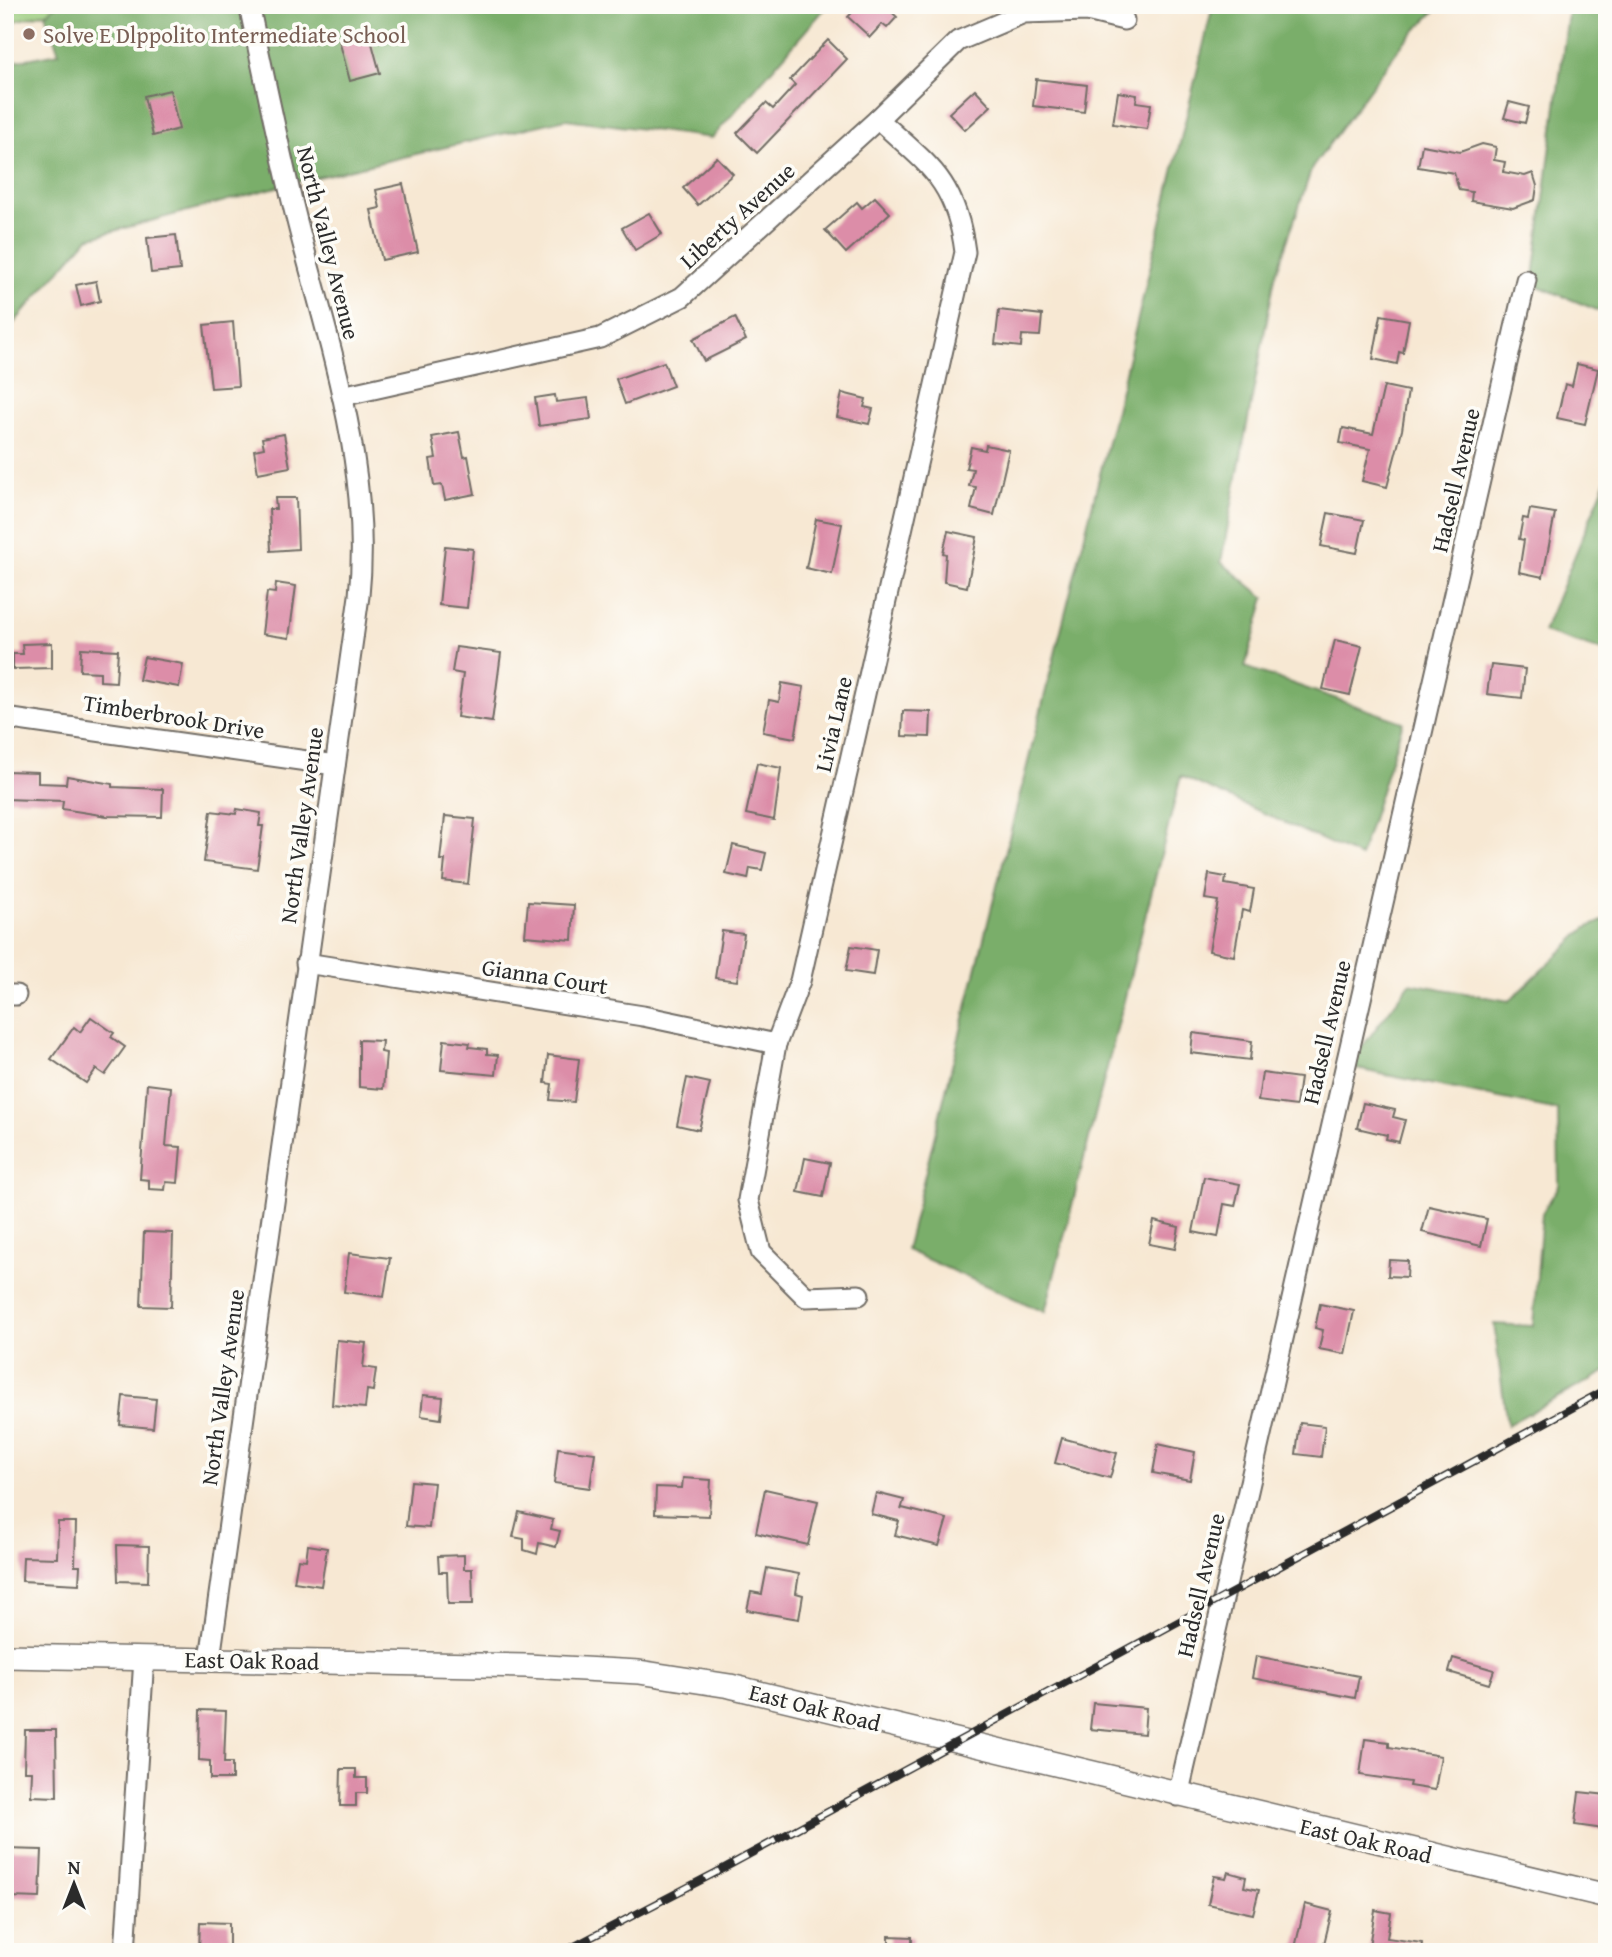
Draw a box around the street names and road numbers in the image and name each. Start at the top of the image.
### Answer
street label: North Valley Avenue [289,143,369,343]
street label: Liberty Avenue [672,154,802,276]
street label: Hadsell Avenue [1422,405,1488,555]
street label: Livia Lane [806,673,860,775]
street label: Timberbrook Drive [81,685,267,747]
street label: North Valley Avenue [271,725,331,925]
street label: Gianna Court [480,950,610,1002]
street label: Hadsell Avenue [1293,957,1359,1107]
street label: North Valley Avenue [192,1287,252,1487]
street label: Hadsell Avenue [1167,1510,1233,1660]
street label: East Oak Road [184,1642,320,1678]
street label: East Oak Road [746,1675,885,1739]
street label: East Oak Road [1297,1809,1436,1871]

